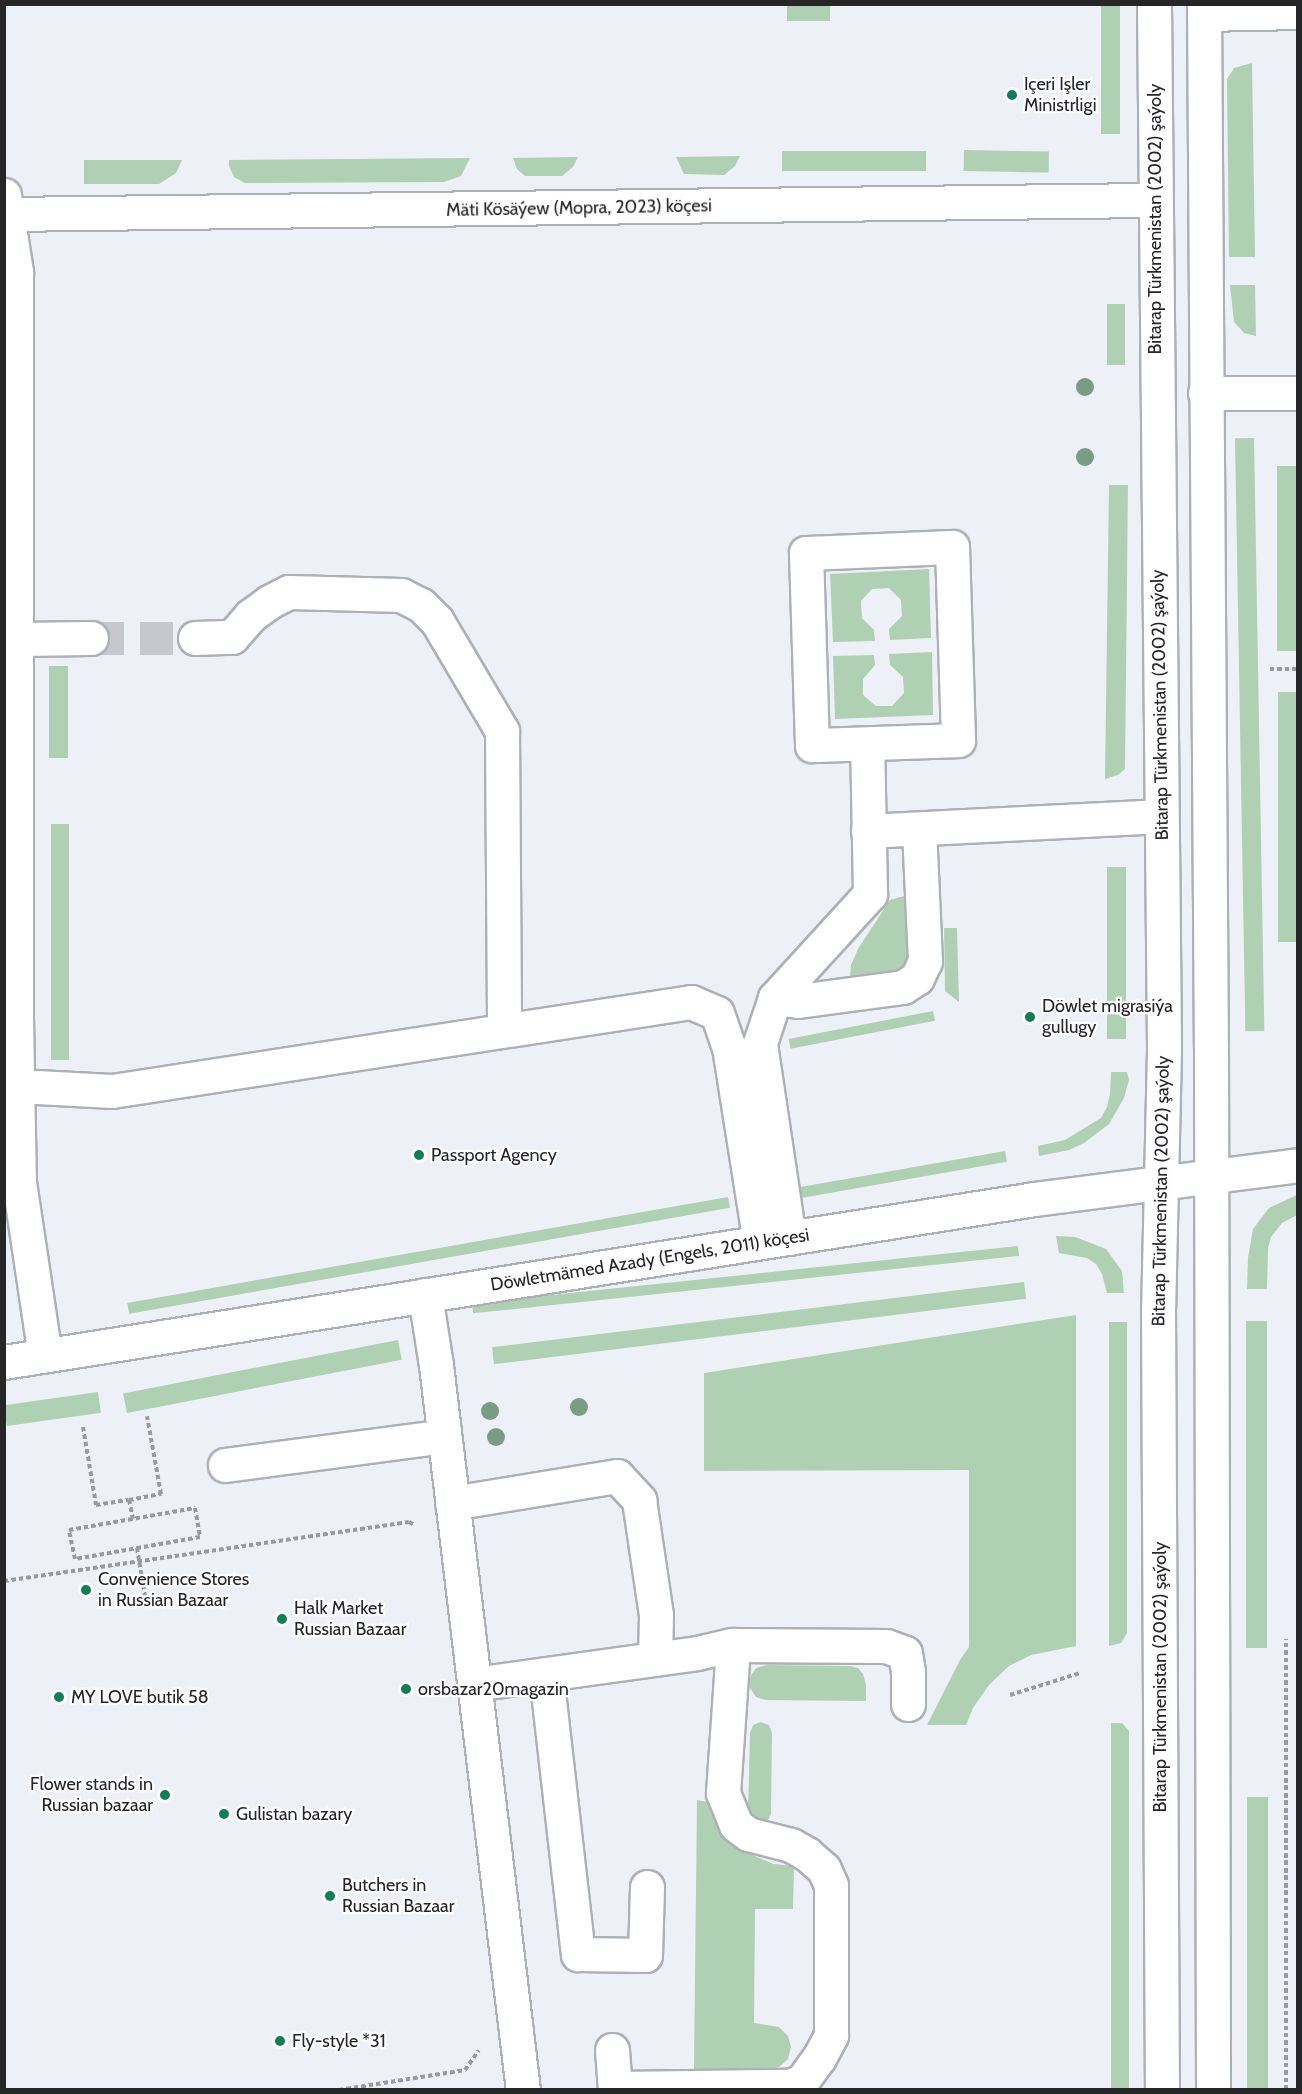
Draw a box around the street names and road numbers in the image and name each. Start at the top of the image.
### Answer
street label: Bitarap Türkmenistan (2002) şaýoly [1144,84,1166,354]
street label: Mäti Kösäýew (Mopra, 2023) köçesi [446,195,712,221]
street label: Bitarap Türkmenistan (2002) şaýoly [1147,569,1173,841]
street label: Bitarap Türkmenistan (2002) şaýoly [1148,1055,1174,1327]
street label: Döwletmämed Azady (Engels, 2011) köçesi [489,1224,811,1296]
street label: Bitarap Türkmenistan (2002) şaýoly [1149,1542,1171,1812]

